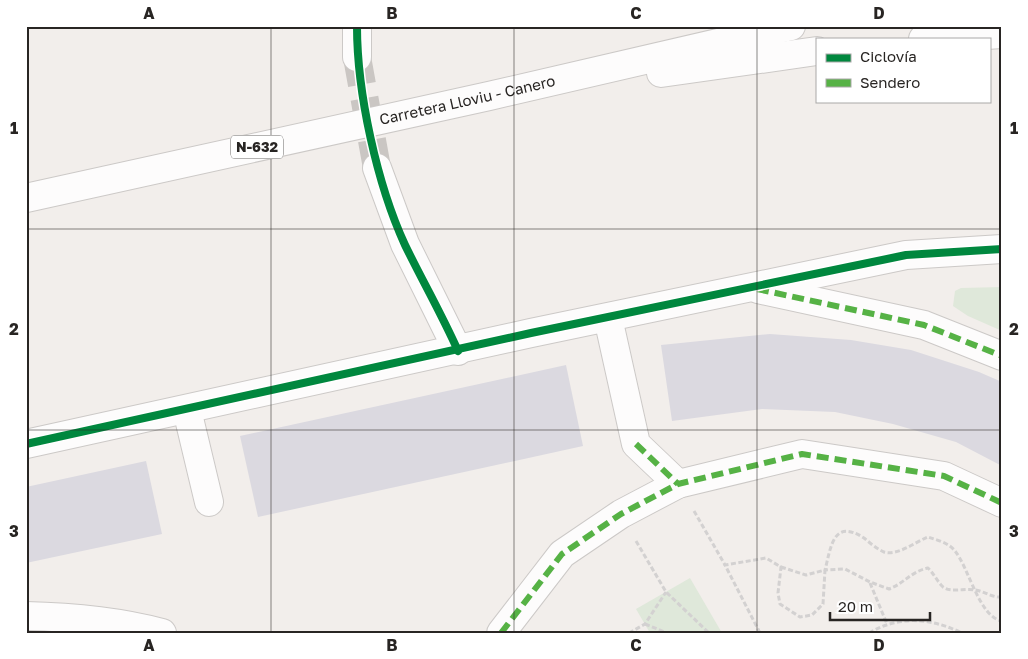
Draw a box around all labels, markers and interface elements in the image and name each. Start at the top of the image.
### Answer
text: A [143,3,155,23]
text: B [386,3,398,23]
text: C [630,3,642,23]
text: D [873,3,885,23]
legend [816,38,990,102]
text: Ciclovía [860,47,917,65]
street label: Carretera Lloviu - Canero [378,71,557,128]
text: Sendero [860,73,920,91]
text: 1 [10,118,18,138]
text: 1 [1010,118,1018,138]
road number: N-632 [231,136,283,158]
text: 2 [9,319,19,339]
text: 2 [1009,319,1019,339]
text: 3 [9,521,19,541]
text: 3 [1009,521,1019,541]
scale bar [830,589,930,621]
text: 20 m [838,597,873,615]
text: A [143,635,155,655]
text: B [386,635,398,655]
text: C [630,635,642,655]
text: D [873,635,885,655]

